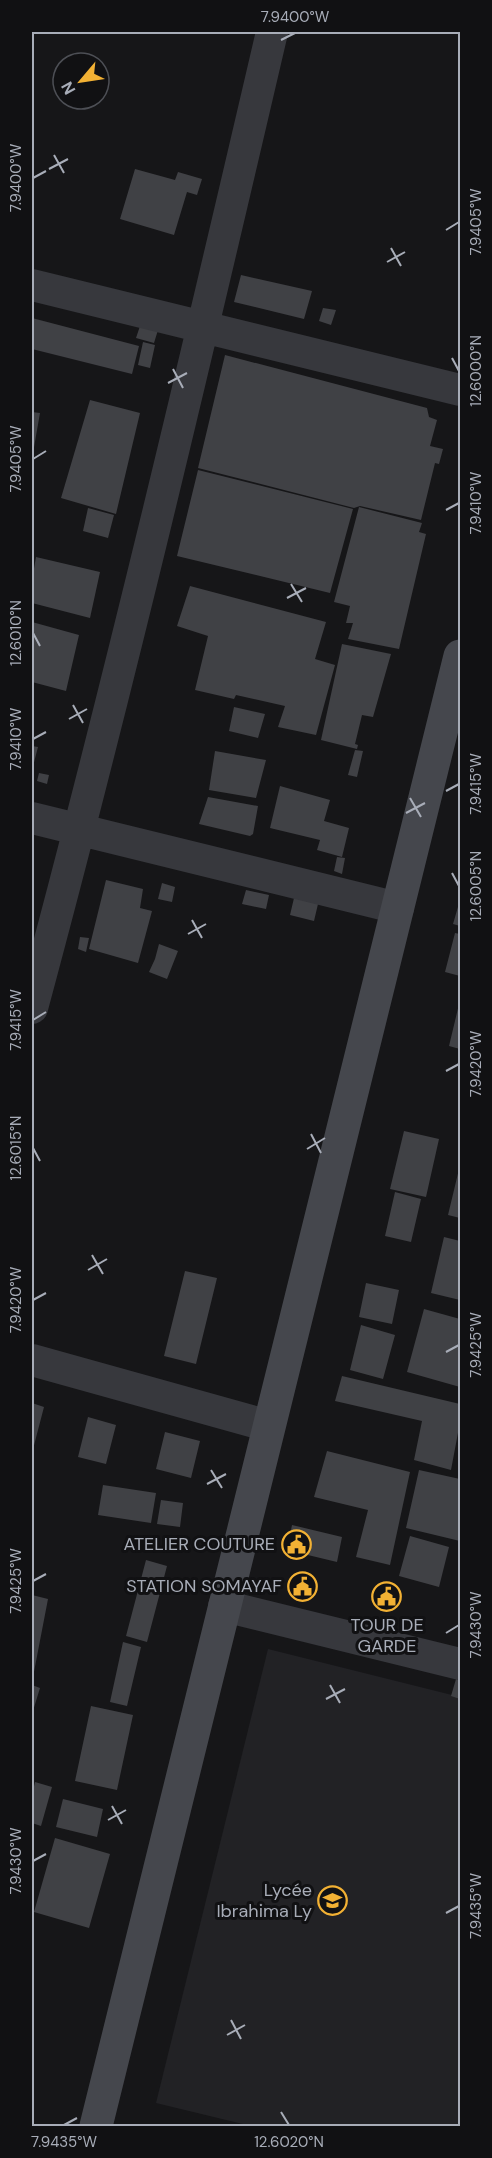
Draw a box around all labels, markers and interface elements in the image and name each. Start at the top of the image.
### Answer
text: 7.9400°W [261,7,330,27]
north arrow [51,51,111,111]
text: N [56,78,80,98]
text: 7.9400°W [6,143,26,212]
text: 7.9405°W [466,188,486,256]
text: 12.6000°N [466,335,486,407]
text: 7.9405°W [6,425,26,493]
text: 7.9410°W [466,471,486,534]
text: 12.6010°N [6,600,26,666]
text: 7.9410°W [6,707,26,770]
text: 7.9415°W [466,753,486,815]
text: 12.6005°N [466,851,486,921]
text: 7.9415°W [6,989,26,1051]
text: 7.9420°W [466,1030,486,1097]
text: 12.6015°N [6,1116,26,1180]
text: 7.9420°W [6,1266,26,1333]
text: 7.9425°W [466,1312,486,1378]
public building icon: ATELIER COUTURE [280,1528,312,1560]
place label: ATELIER COUTURE [123,1532,275,1556]
text: 7.9425°W [6,1548,26,1614]
public building icon: STATION SOMAYAF [287,1570,319,1602]
place label: STATION SOMAYAF [126,1574,282,1598]
public building icon: TOUR DE GARDE [371,1580,403,1612]
text: 7.9430°W [466,1591,486,1658]
place label: TOUR DE GARDE [350,1613,424,1658]
text: 7.9430°W [6,1827,26,1894]
text: 7.9435°W [466,1873,486,1939]
place label: Lycée Ibrahima Ly [216,1878,312,1923]
school or university icon: Lycée Ibrahima Ly [317,1884,349,1916]
text: 7.9435°W [31,2132,97,2152]
text: 12.6020°N [254,2132,324,2152]

